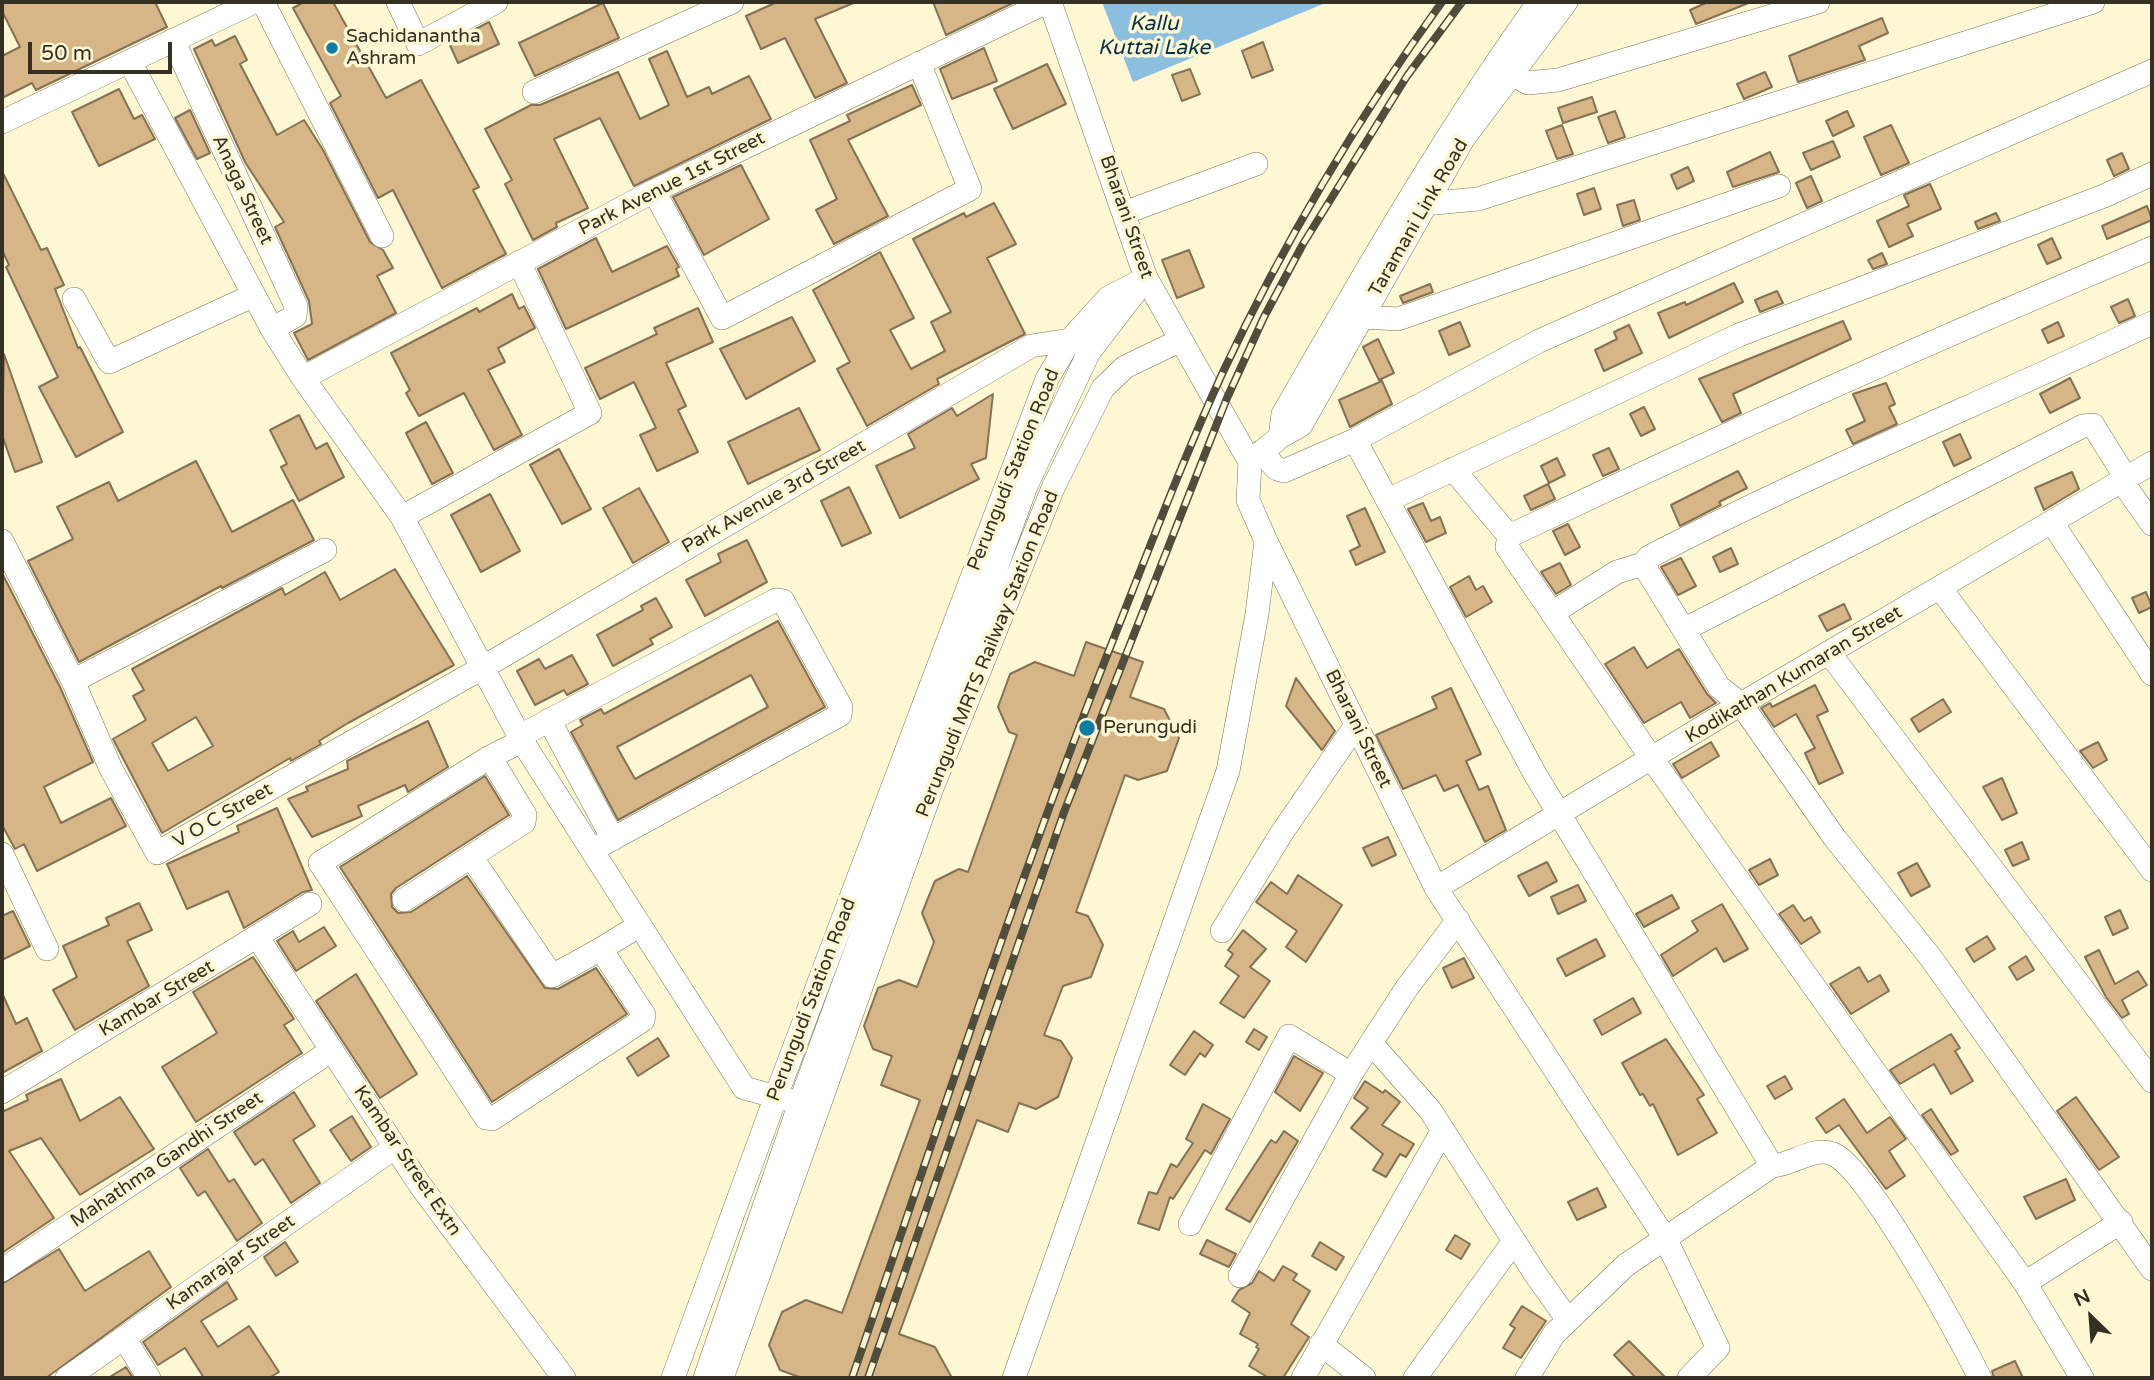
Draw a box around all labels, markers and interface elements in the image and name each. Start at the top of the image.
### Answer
water label: Kallu Kuttai Lake [1098,11,1210,61]
place label: Sachidanantha Ashram [346,26,481,70]
scale bar [32,28,175,72]
marker: Sachidanantha Ashram [324,40,340,56]
text: 50 m [41,41,92,66]
street label: Park Avenue 1st Street [575,127,769,241]
street label: Anaga Street [207,132,277,248]
street label: Taramani Link Road [1365,135,1473,301]
street label: Bharani Street [1094,152,1158,282]
street label: Perungudi Station Road [963,366,1065,574]
street label: Park Avenue 3rd Street [678,435,870,559]
street label: Perungudi MRTS Railway Station Road [912,487,1064,821]
street label: Kodikathan Kumaran Street [1681,601,1907,749]
street label: Bharani Street [1320,666,1396,792]
place label: Perungudi [1103,717,1197,739]
marker: Perungudi [1077,718,1097,738]
street label: V O C Street [169,778,277,854]
street label: Perungudi Station Road [763,895,861,1105]
street label: Kambar Street [95,956,219,1042]
street label: Kambar Street Extn [348,1082,466,1240]
street label: Mahathma Gandhi Street [66,1087,268,1233]
street label: Kamarajar Street [162,1210,300,1316]
north arrow [2056,1282,2126,1352]
text: N [2071,1285,2094,1311]

